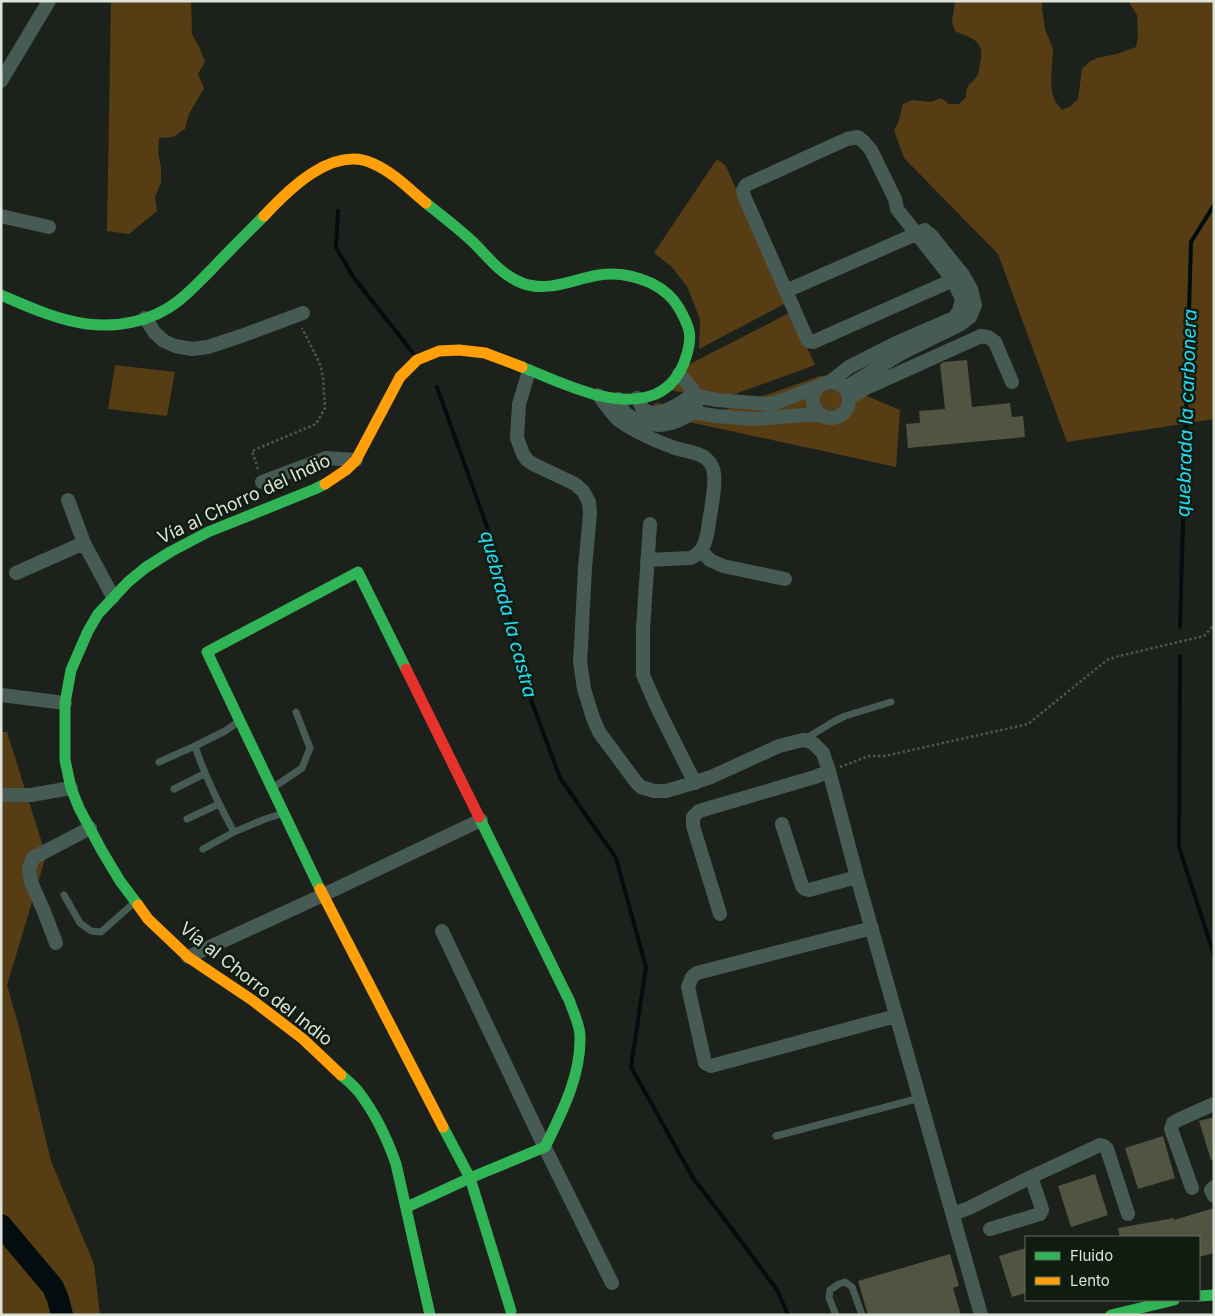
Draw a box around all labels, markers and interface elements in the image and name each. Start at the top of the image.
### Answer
water label: quebrada la carbonera [1171,308,1202,517]
street label: Vía al Chorro del Indio [154,449,333,548]
water label: quebrada la castra [475,528,542,700]
street label: Vía al Chorro del Indio [176,917,337,1050]
legend [1025,1236,1200,1301]
text: Fluido [1070,1246,1113,1265]
text: Lento [1070,1271,1110,1290]

